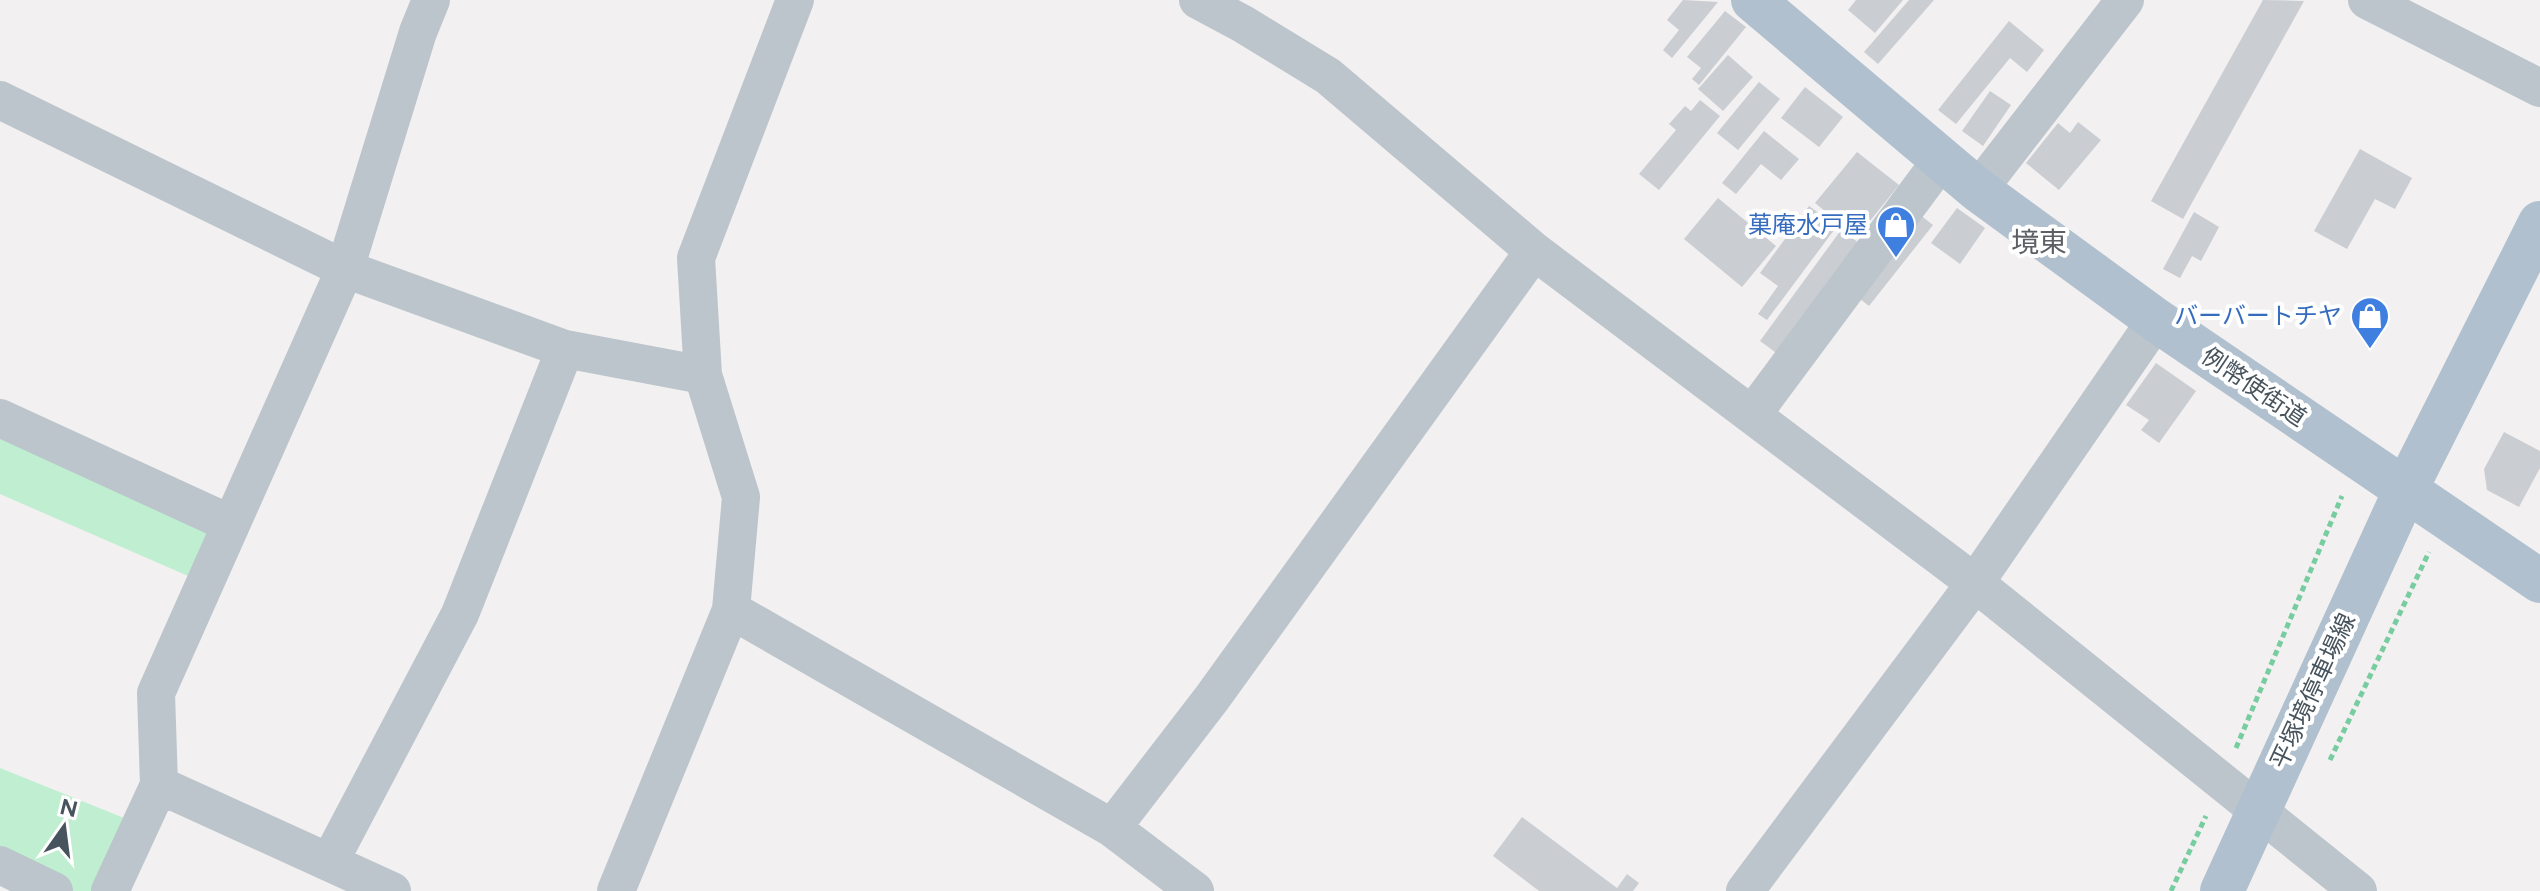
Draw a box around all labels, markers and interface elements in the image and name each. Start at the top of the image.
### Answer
shop icon: 菓庵水戸屋 [1875,204,1917,259]
place label: 菓庵水戸屋 [1748,210,1868,239]
district label: 境東 [2011,225,2067,259]
shop icon: バーバートチヤ [2349,295,2391,350]
place label: バーバートチヤ [2174,301,2342,330]
street label: 例幣使街道 [2196,341,2312,432]
street label: 平塚境停車場線 [2264,609,2361,773]
north arrow [24,787,104,867]
text: N [57,793,80,823]

